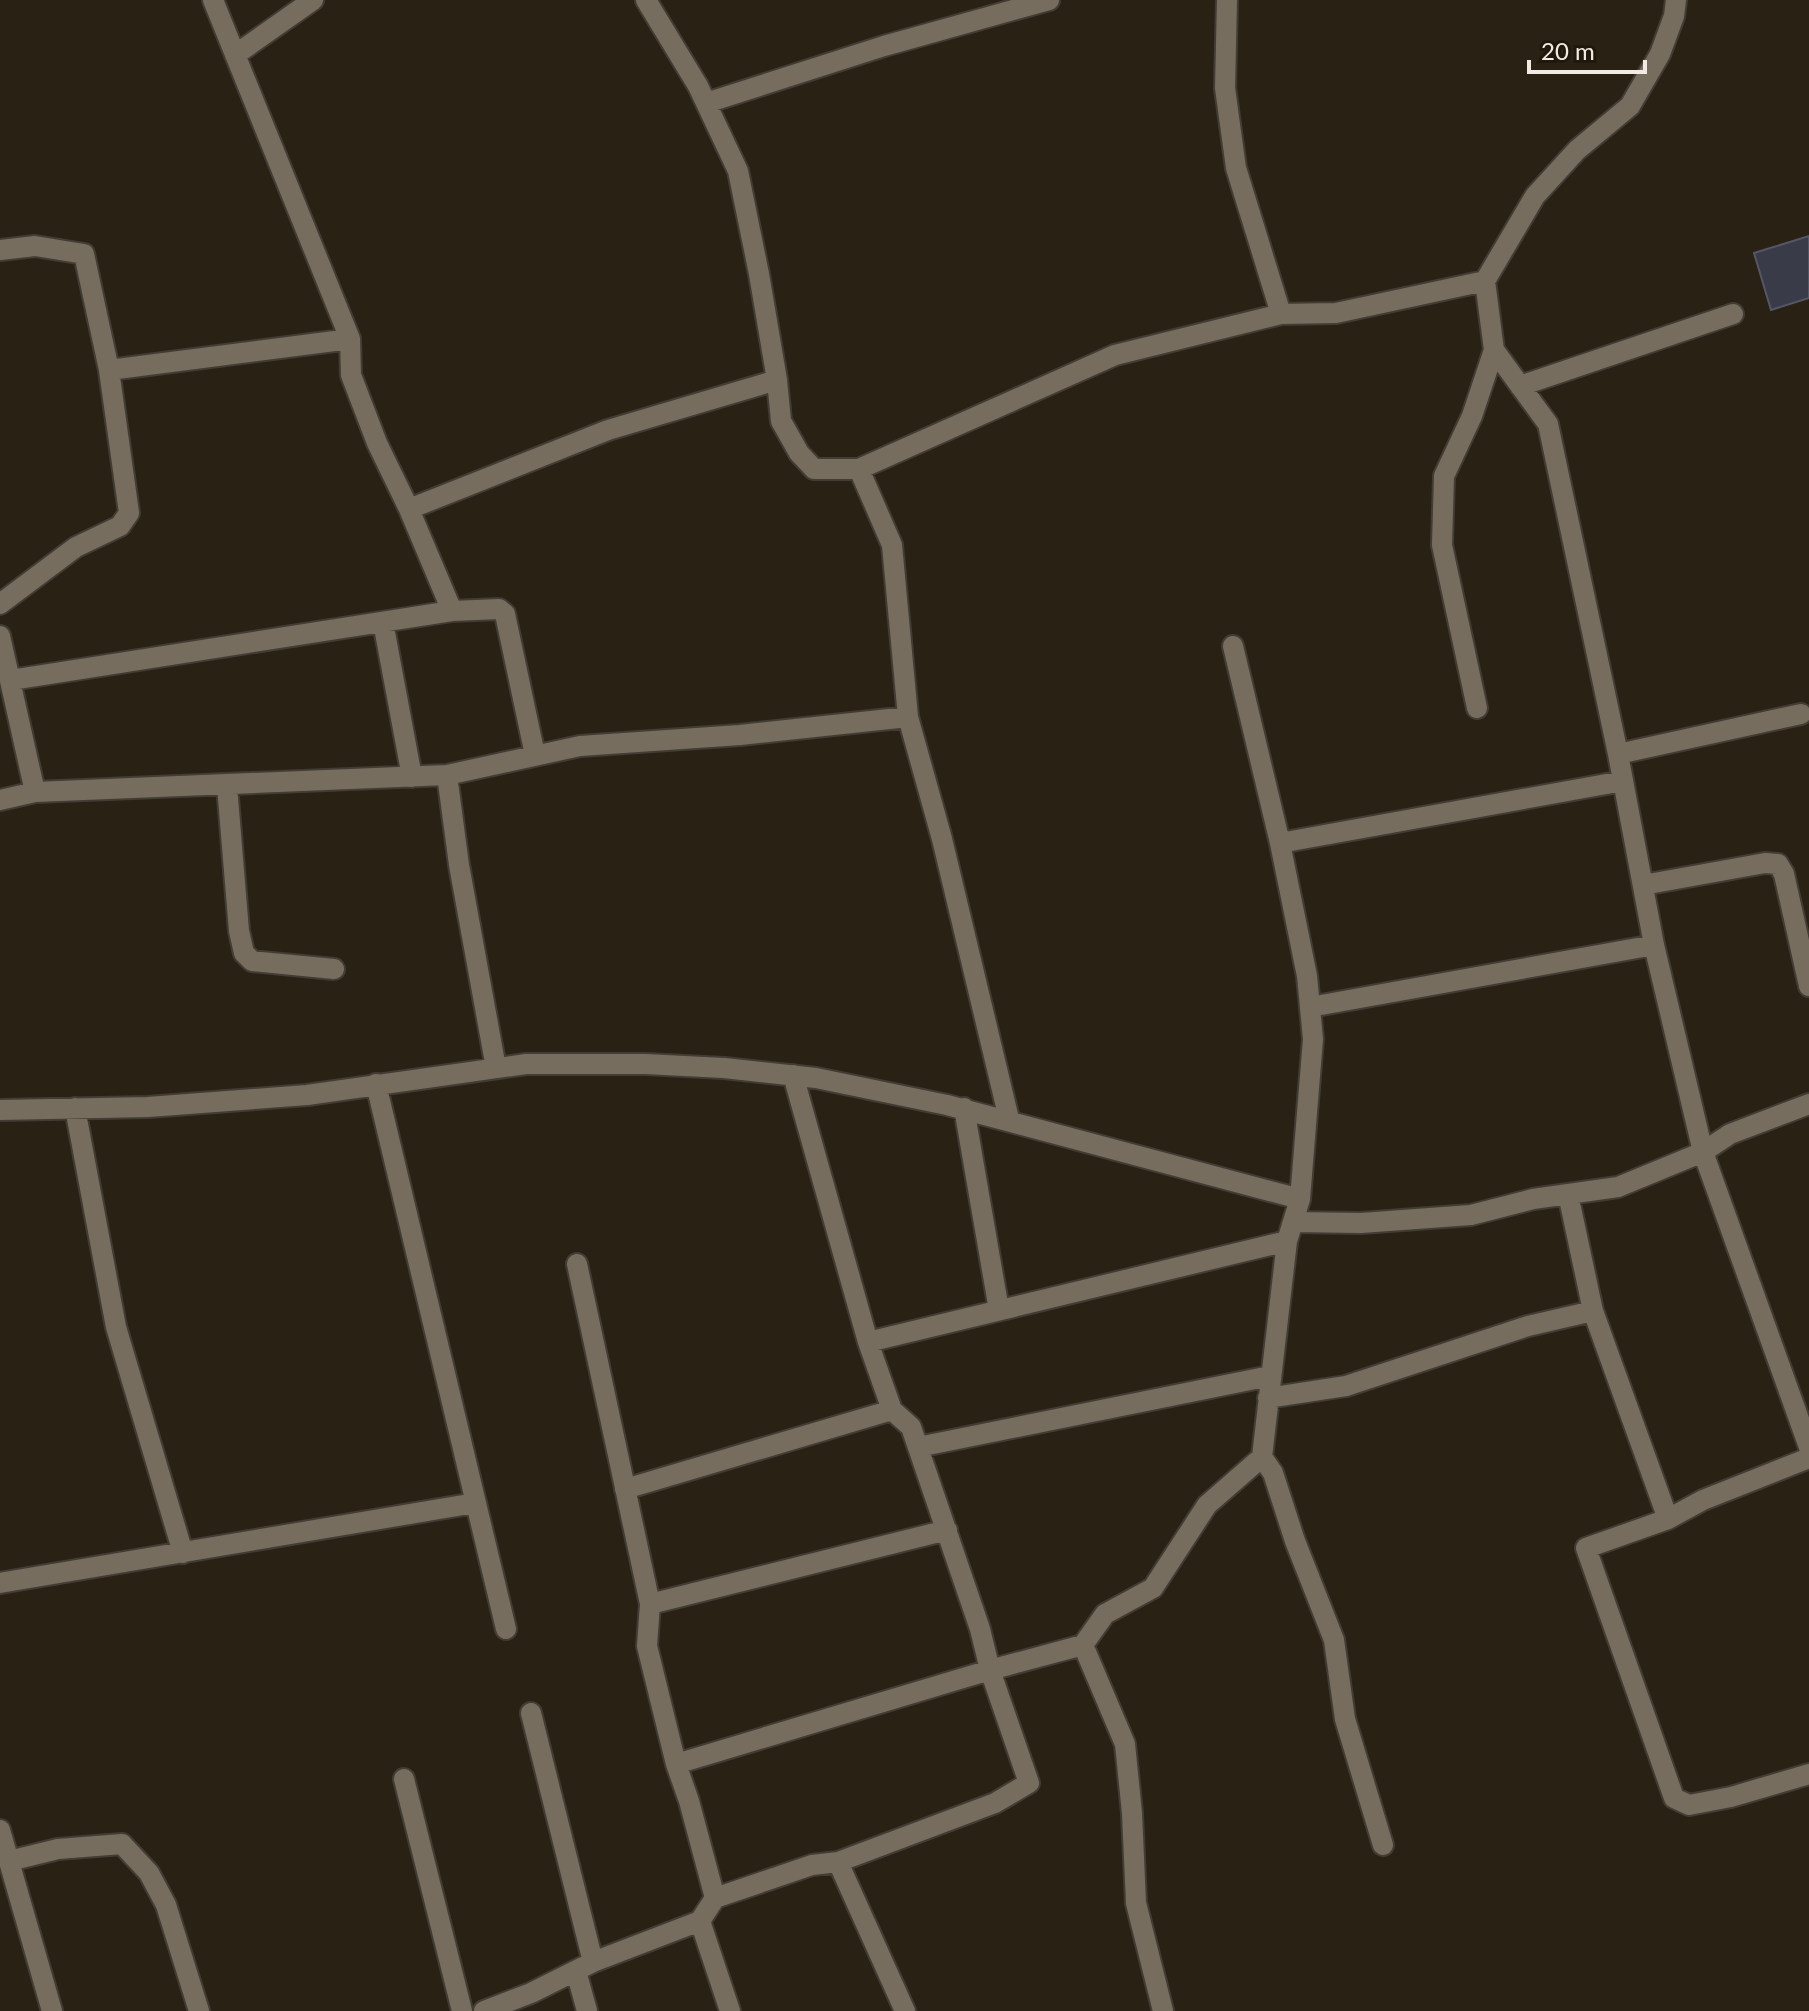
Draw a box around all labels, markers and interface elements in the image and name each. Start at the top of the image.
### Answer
scale bar [1529,24,1645,74]
text: 20 m [1541,36,1595,65]

